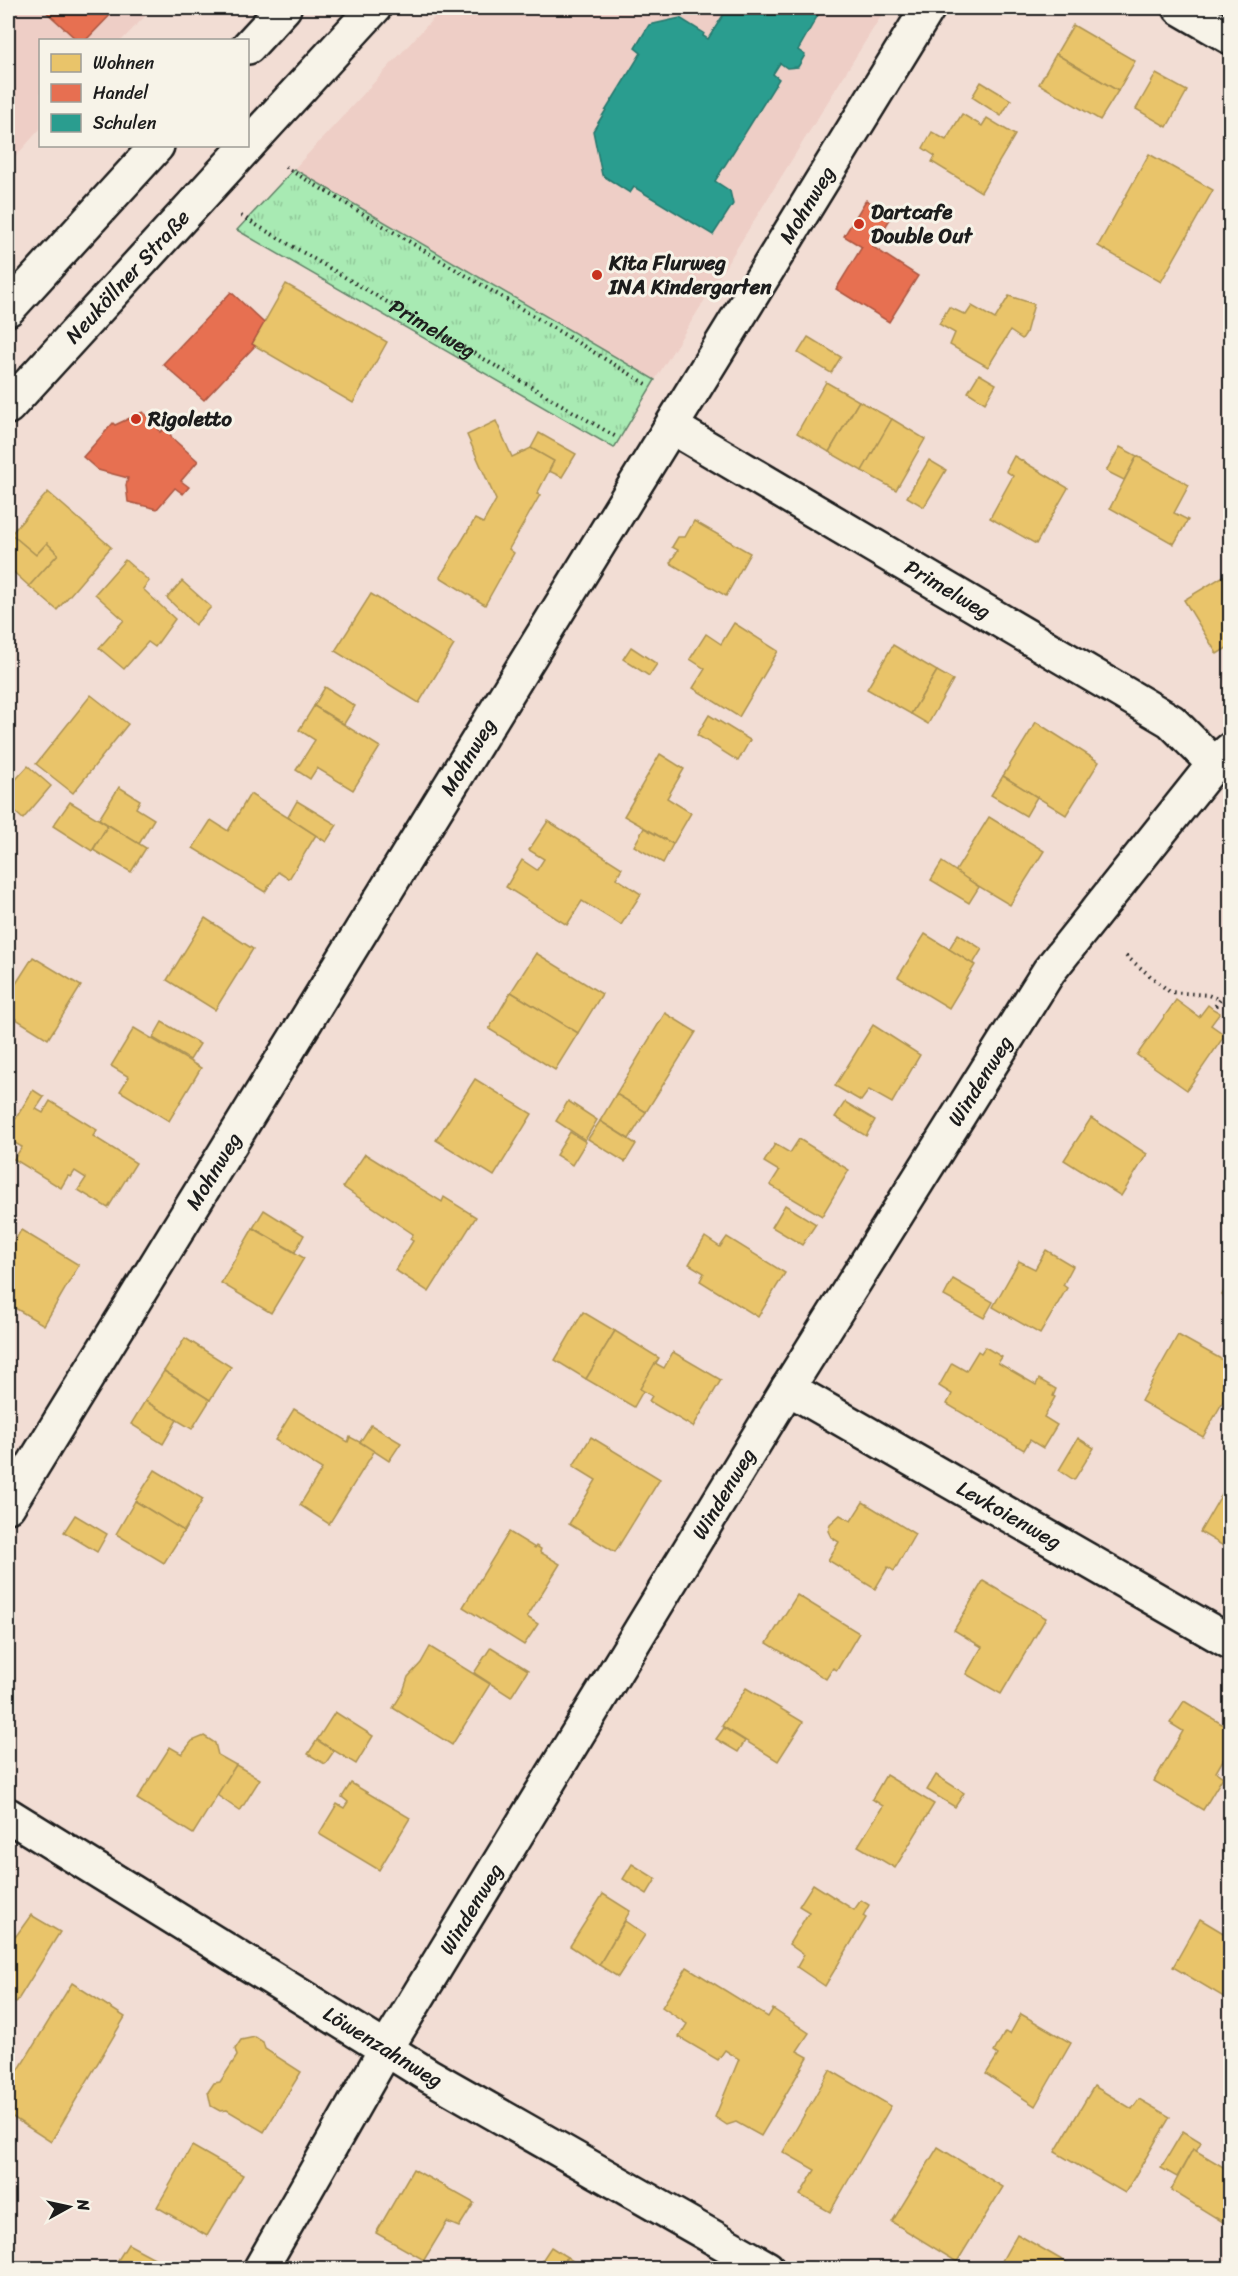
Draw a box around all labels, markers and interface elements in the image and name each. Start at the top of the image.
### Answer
legend [39,39,249,147]
text: Wohnen [93,47,154,79]
text: Handel [93,77,149,109]
text: Schulen [93,107,157,139]
street label: Mohnweg [768,158,846,251]
place label: Dartcafe Double Out [871,193,973,255]
street label: Neuköllner Straße [55,200,200,353]
marker: Dartcafe Double Out [852,217,866,231]
place label: Kita Flurweg INA Kindergarten [608,244,772,306]
marker: Kita Flurweg INA Kindergarten [590,268,604,282]
street label: Primelweg [382,288,483,369]
place label: Rigoletto [147,400,232,438]
marker: Rigoletto [129,412,143,426]
street label: Primelweg [897,549,999,630]
street label: Mohnweg [429,710,507,804]
street label: Windenweg [937,1027,1023,1134]
street label: Mohnweg [175,1124,253,1218]
street label: Windenweg [681,1440,767,1547]
street label: Levkoienweg [949,1470,1069,1561]
street label: Windenweg [428,1855,514,1962]
street label: Löwenzahnweg [316,1995,450,2099]
north arrow [39,2177,99,2237]
text: N [68,2196,99,2213]

